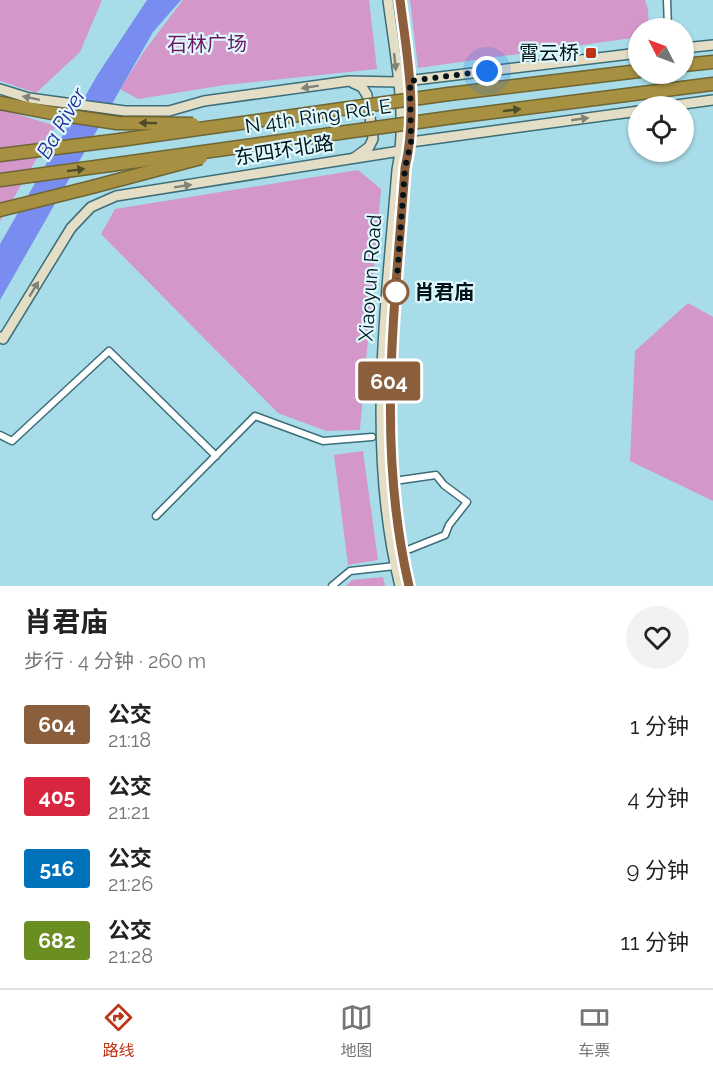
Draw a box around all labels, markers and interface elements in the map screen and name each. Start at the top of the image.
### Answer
north arrow [628,18,694,84]
map controls [628,18,694,162]
park label: 石林广场 [167,32,247,56]
place label: 霄云桥 [519,41,579,65]
marker: 霄云桥 [584,46,598,60]
one-way arrow [391,52,400,71]
your location [472,56,502,86]
water label: Ba River [31,83,92,163]
one-way arrow [301,83,320,92]
one-way arrow [21,93,40,102]
street label: N 4th Ring Rd. E [243,94,393,138]
button: locate [628,96,694,162]
one-way arrow [502,105,521,114]
one-way arrow [571,114,590,123]
one-way arrow [139,118,158,128]
street label: 东四环北路 [233,130,335,170]
one-way arrow [66,165,85,174]
one-way arrow [173,181,192,190]
street label: Xiaoyun Road [354,214,386,342]
marker: 肖君庙 [383,279,409,305]
place label: 肖君庙 [414,280,474,304]
one-way arrow [28,281,39,297]
line badge: 604 [354,362,424,400]
text: 604 [370,369,408,394]
text: 肖君庙 [24,606,108,639]
button: heart [626,606,689,669]
text: 步行 · 4 分钟 · 260 m [24,649,206,673]
text: 公交 [108,701,152,727]
text: 604 [38,712,76,737]
text: 1 分钟 [630,713,689,739]
text: 21:18 [108,728,151,752]
text: 公交 [108,773,152,799]
text: 405 [39,784,75,809]
text: 4 分钟 [627,785,689,811]
text: 21:21 [108,800,150,824]
text: 公交 [108,845,152,871]
text: 516 [40,856,74,881]
text: 9 分钟 [626,857,689,883]
text: 21:26 [108,872,153,896]
text: 公交 [108,917,152,943]
text: 682 [38,928,76,953]
text: 11 分钟 [621,929,689,955]
text: 21:28 [108,944,153,968]
tab: 路线 [102,1001,135,1061]
tab: 地图 [340,1001,373,1061]
tab: 车票 [578,1001,611,1061]

